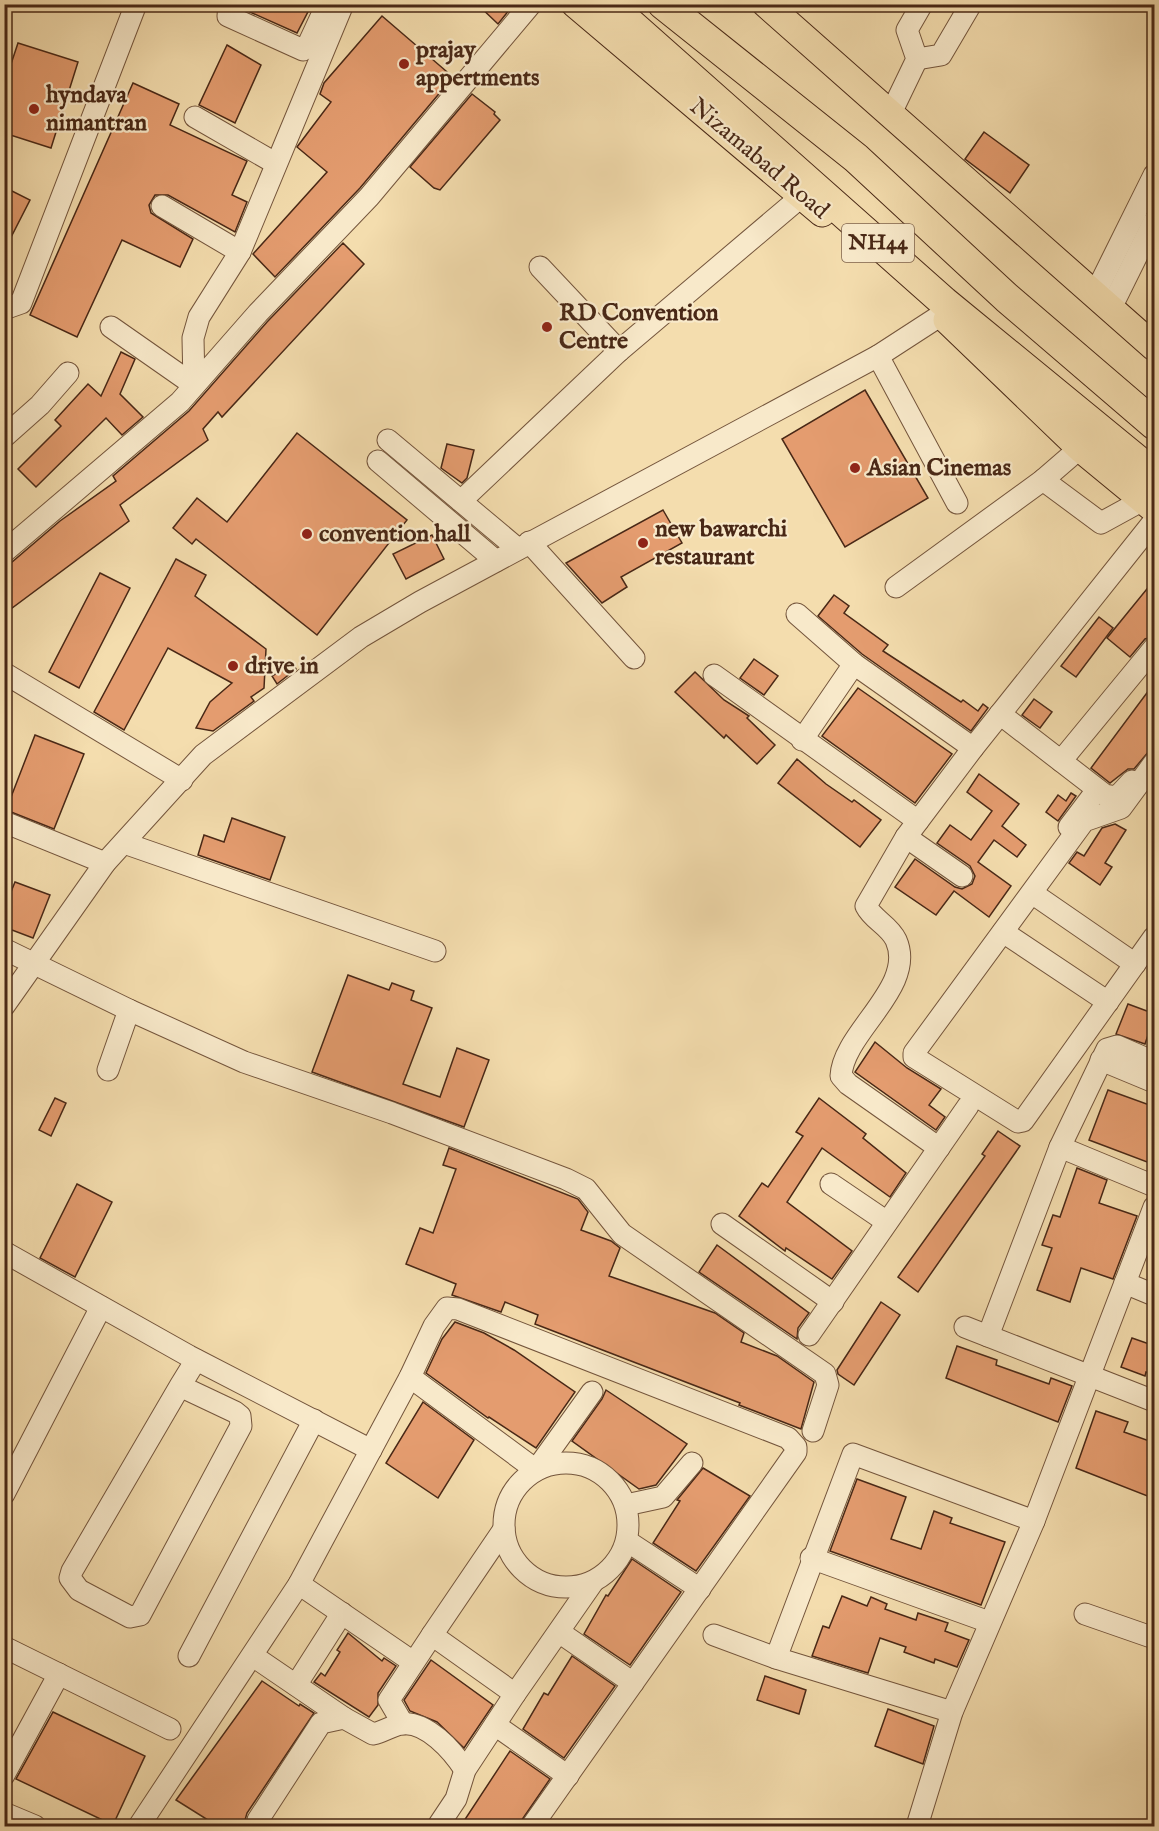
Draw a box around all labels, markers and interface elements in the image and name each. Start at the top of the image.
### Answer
place label: prajay appertments [415,35,540,94]
marker: prajay appertments [397,57,411,71]
place label: hyndava nimantran [45,80,147,139]
street label: Nizamabad Road [683,92,835,227]
marker: hyndava nimantran [27,102,41,116]
road number: NH44 [842,224,914,262]
place label: RD Convention Centre [559,298,719,357]
marker: RD Convention Centre [540,320,554,334]
place label: Asian Cinemas [866,453,1012,484]
marker: Asian Cinemas [848,461,862,475]
place label: new bawarchi restaurant [655,514,788,573]
place label: convention hall [319,519,471,550]
marker: convention hall [300,527,314,541]
marker: new bawarchi restaurant [636,536,650,550]
place label: drive in [245,651,319,682]
marker: drive in [226,659,240,673]

